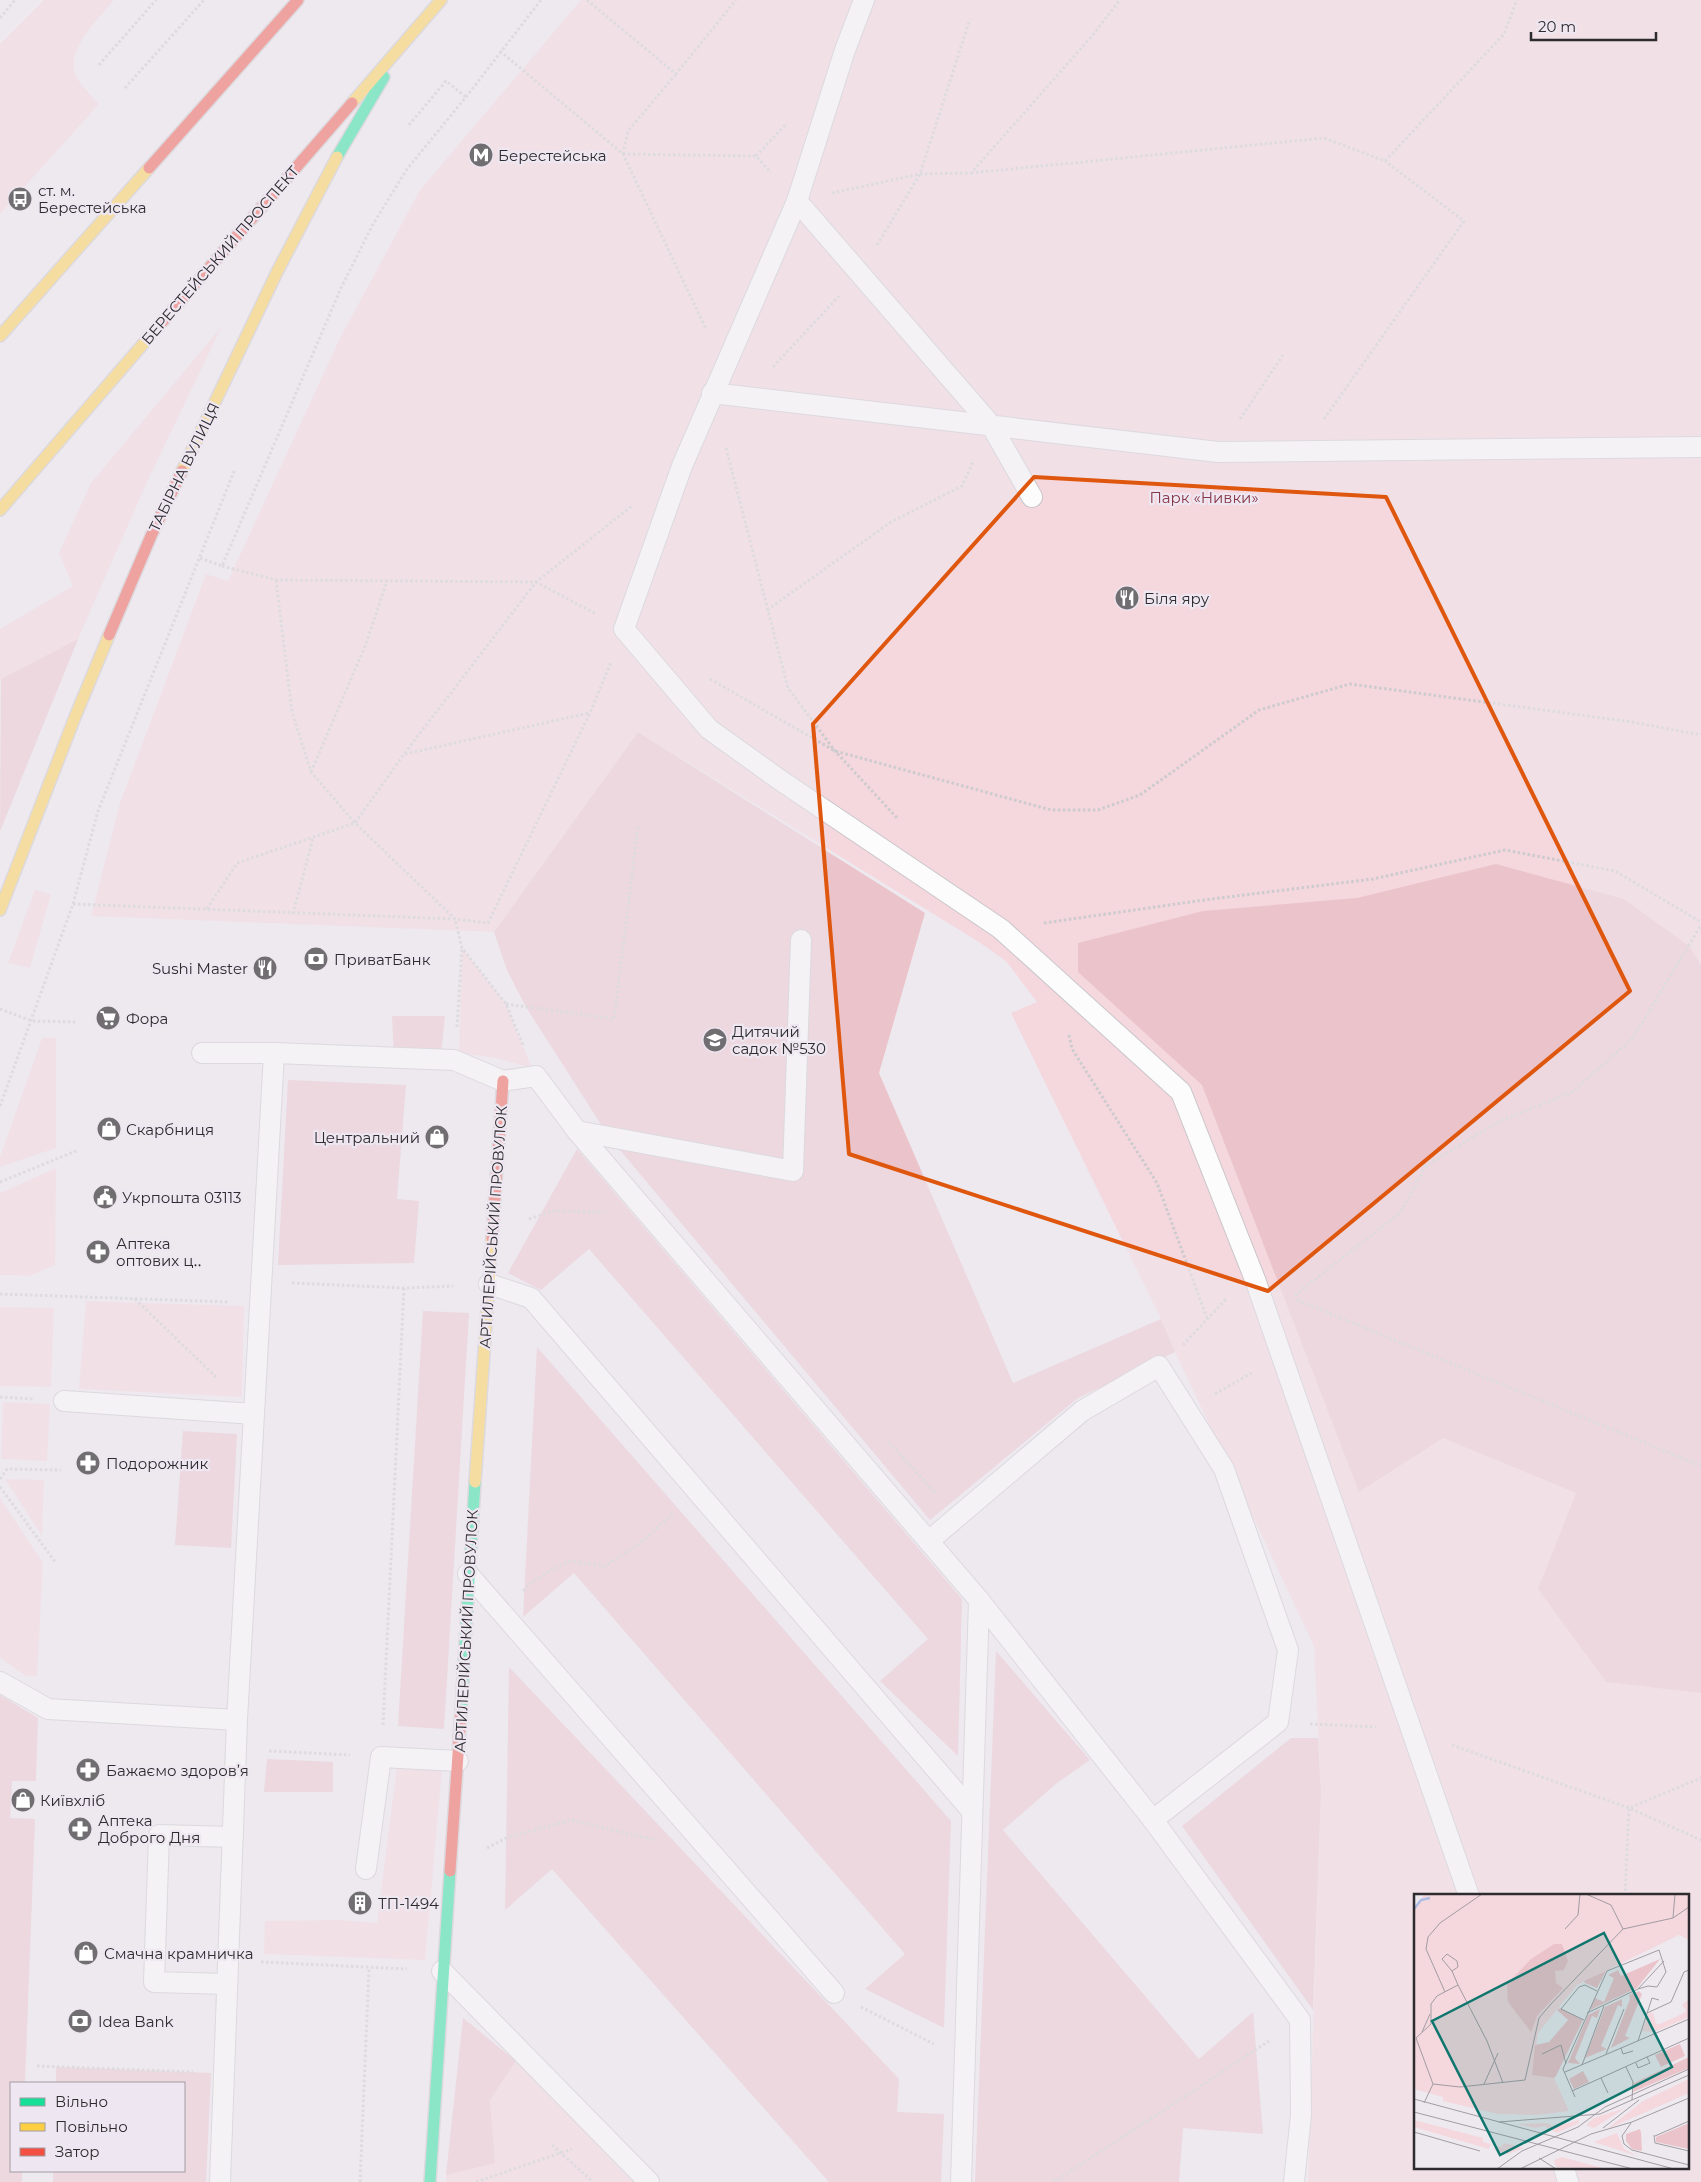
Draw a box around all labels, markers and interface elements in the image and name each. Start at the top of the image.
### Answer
scale bar [1531,10,1656,42]
text: 20 m [1538,17,1576,36]
metro station icon: Берестейська [468,142,494,168]
place label: Берестейська [498,146,607,165]
street label: БЕРЕСТЕЙСЬКИЙ ПРОСПЕКТ [137,162,303,348]
place label: ст. м. Берестейська [38,181,147,217]
bus stop icon: ст. м. Берестейська [7,186,33,212]
street label: ТАБІРНА ВУЛИЦЯ [144,399,224,535]
park label: Парк «Нивки» [1149,488,1259,507]
restaurant icon: Біля яру [1114,585,1140,611]
place label: Біля яру [1144,589,1210,608]
bank icon: ПриватБанк [303,946,329,972]
place label: ПриватБанк [334,950,431,969]
restaurant icon: Sushi Master [252,955,278,981]
place label: Sushi Master [152,959,248,978]
supermarket icon: Фора [95,1005,121,1031]
place label: Фора [126,1009,168,1028]
place label: Дитячий садок №530 [732,1022,826,1058]
school or university icon: Дитячий садок №530 [702,1027,728,1053]
street label: АРТИЛЕРІЙСЬКИЙ ПРОВУЛОК [475,1104,511,1349]
shop icon: Скарбниця [96,1116,122,1142]
place label: Скарбниця [126,1120,214,1139]
shop icon: Центральний [424,1124,450,1150]
place label: Центральний [314,1128,420,1147]
public building icon: Укрпошта 03113 [92,1184,118,1210]
place label: Укрпошта 03113 [122,1188,242,1207]
place label: Аптека оптових ц‥ [116,1234,202,1270]
pharmacy icon: Аптека оптових ц‥ [85,1239,111,1265]
pharmacy icon: Подорожник [75,1450,101,1476]
place label: Подорожник [106,1454,209,1473]
street label: АРТИЛЕРІЙСЬКИЙ ПРОВУЛОК [450,1508,482,1753]
pharmacy icon: Бажаємо здоровʼя [75,1757,101,1783]
place label: Бажаємо здоровʼя [106,1761,249,1780]
shop icon: Київхліб [10,1787,36,1813]
place label: Київхліб [40,1791,105,1810]
place label: Аптека Доброго Дня [98,1811,200,1847]
pharmacy icon: Аптека Доброго Дня [67,1816,93,1842]
building icon: ТП-1494 [347,1890,373,1916]
place label: ТП-1494 [378,1894,439,1913]
inset map [1414,1894,1688,2170]
shop icon: Смачна крамничка [73,1940,99,1966]
place label: Смачна крамничка [104,1944,253,1963]
bank icon: Idea Bank [67,2008,93,2034]
place label: Idea Bank [98,2012,174,2031]
legend [10,2082,185,2172]
text: Вільно [55,2092,108,2111]
text: Повільно [55,2117,128,2136]
text: Затор [55,2142,100,2161]

